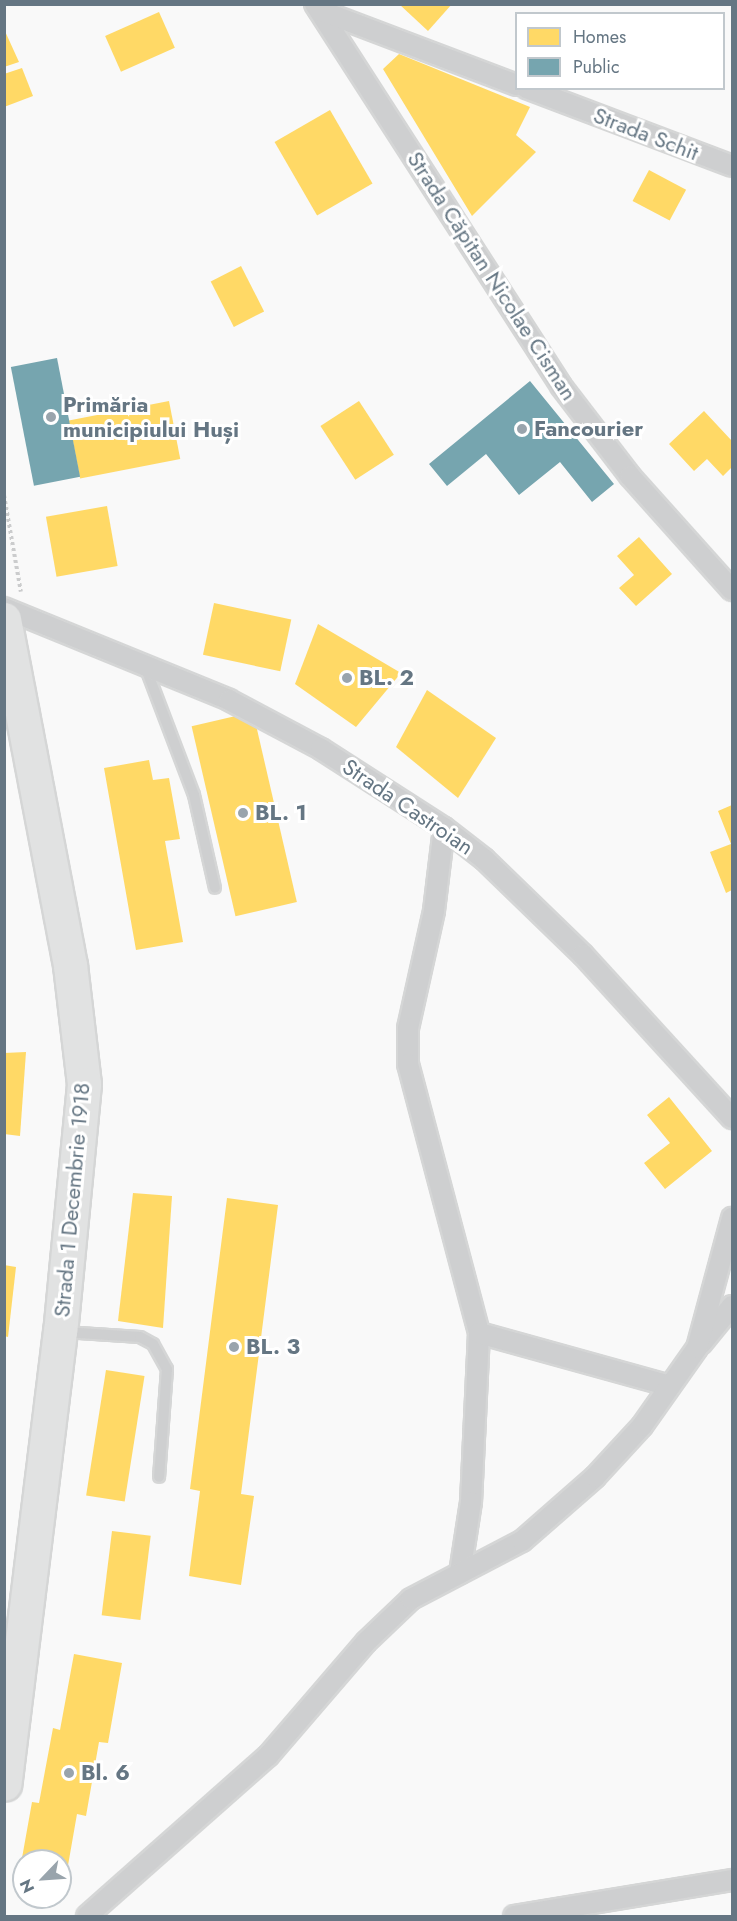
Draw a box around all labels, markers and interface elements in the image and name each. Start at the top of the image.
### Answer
legend [515,12,725,90]
text: Homes [573,24,626,50]
text: Public [573,54,620,80]
street label: Strada Schit [590,102,702,166]
street label: Strada Căpitan Nicolae Cisman [402,147,582,405]
place label: Primăria municipiului Huși [63,391,239,442]
marker: Primăria municipiului Huși [44,410,58,424]
place label: Fancourier [534,416,643,442]
marker: Fancourier [515,422,529,436]
place label: BL. 2 [359,665,414,691]
marker: BL. 2 [340,671,354,685]
street label: Strada Castroian [338,754,478,860]
place label: BL. 1 [255,800,307,826]
marker: BL. 1 [236,806,250,820]
street label: Strada 1 Decembrie 1918 [49,1082,95,1318]
place label: BL. 3 [246,1334,300,1360]
marker: BL. 3 [227,1340,241,1354]
place label: Bl. 6 [81,1760,130,1786]
marker: Bl. 6 [62,1766,76,1780]
north arrow [12,1849,72,1909]
text: N [14,1875,40,1897]

